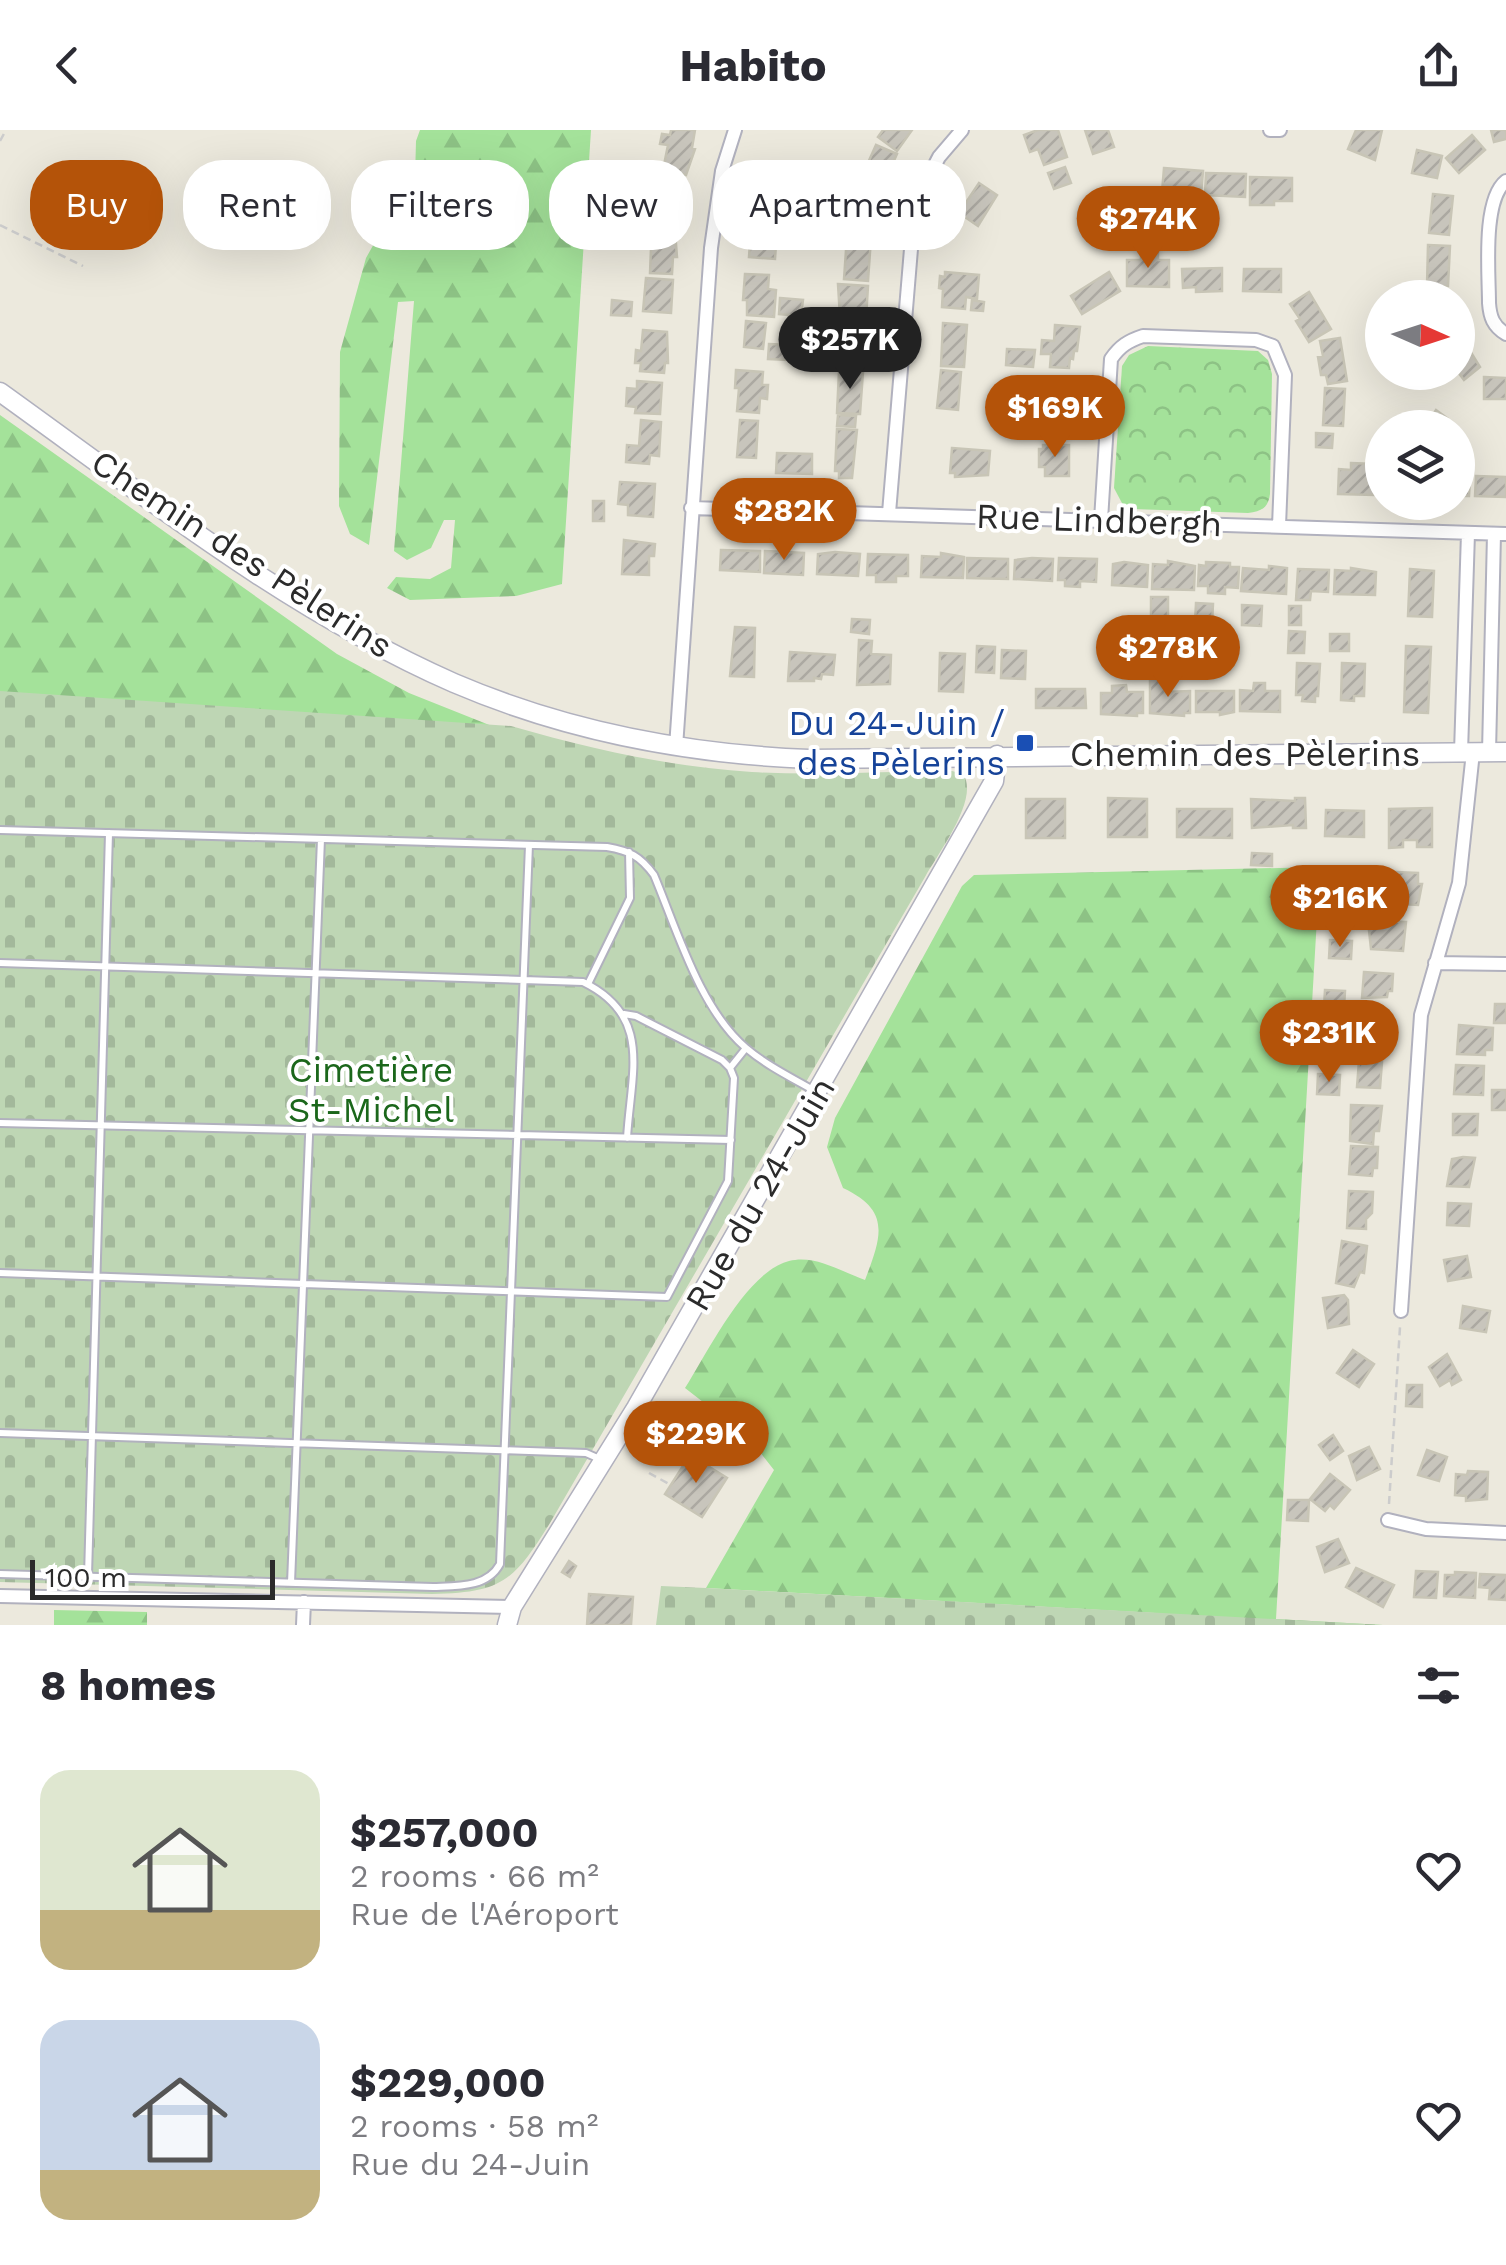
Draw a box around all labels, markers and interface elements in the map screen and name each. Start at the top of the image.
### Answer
icon: back [40,38,95,93]
icon: share [1411,38,1466,93]
text: Habito [679,39,827,92]
chip: Buy [30,160,163,250]
chip: Rent [183,160,331,250]
chip: Filters [351,160,529,250]
chip: New [549,160,693,250]
chip: Apartment [713,160,966,250]
pin: $274K [1078,186,1218,271]
text: $274K [1099,199,1197,237]
north arrow [1365,280,1475,390]
map controls [1365,280,1475,520]
pin: $257K [780,307,920,392]
text: $257K [801,320,899,358]
pin: $169K [985,375,1125,460]
text: $169K [1007,388,1103,426]
button: layers [1365,410,1475,520]
street label: Chemin des Pèlerins [84,441,400,667]
pin: $282K [714,478,854,563]
text: $282K [734,491,834,529]
street label: Rue Lindbergh [975,495,1223,545]
pin: $278K [1098,615,1238,700]
text: $278K [1118,628,1218,666]
place label: Du 24-Juin / des Pèlerins [788,702,1005,784]
marker: Du 24-Juin / des Pèlerins [1014,732,1036,754]
street label: Chemin des Pèlerins [1070,733,1420,775]
pin: $216K [1270,865,1410,950]
text: $216K [1292,878,1388,916]
pin: $231K [1259,1000,1399,1085]
text: $231K [1282,1013,1376,1051]
park label: Cimetière St-Michel [288,1049,454,1131]
street label: Rue du 24-Juin [676,1070,844,1318]
pin: $229K [626,1401,766,1486]
text: $229K [646,1414,746,1452]
scale bar [30,1555,275,1600]
text: 100 m [45,1561,127,1594]
icon: filters [1411,1658,1466,1713]
text: 8 homes [40,1661,216,1710]
text: $257,000 [350,1808,539,1857]
icon: home [120,1810,240,1930]
icon: heart [1411,1843,1466,1898]
text: 2 rooms · 66 m² [350,1857,599,1895]
text: Rue de l'Aéroport [350,1895,619,1933]
text: $229,000 [350,2058,546,2107]
icon: home [120,2060,240,2180]
icon: heart [1411,2093,1466,2148]
text: 2 rooms · 58 m² [350,2107,598,2145]
text: Rue du 24-Juin [350,2145,590,2183]

